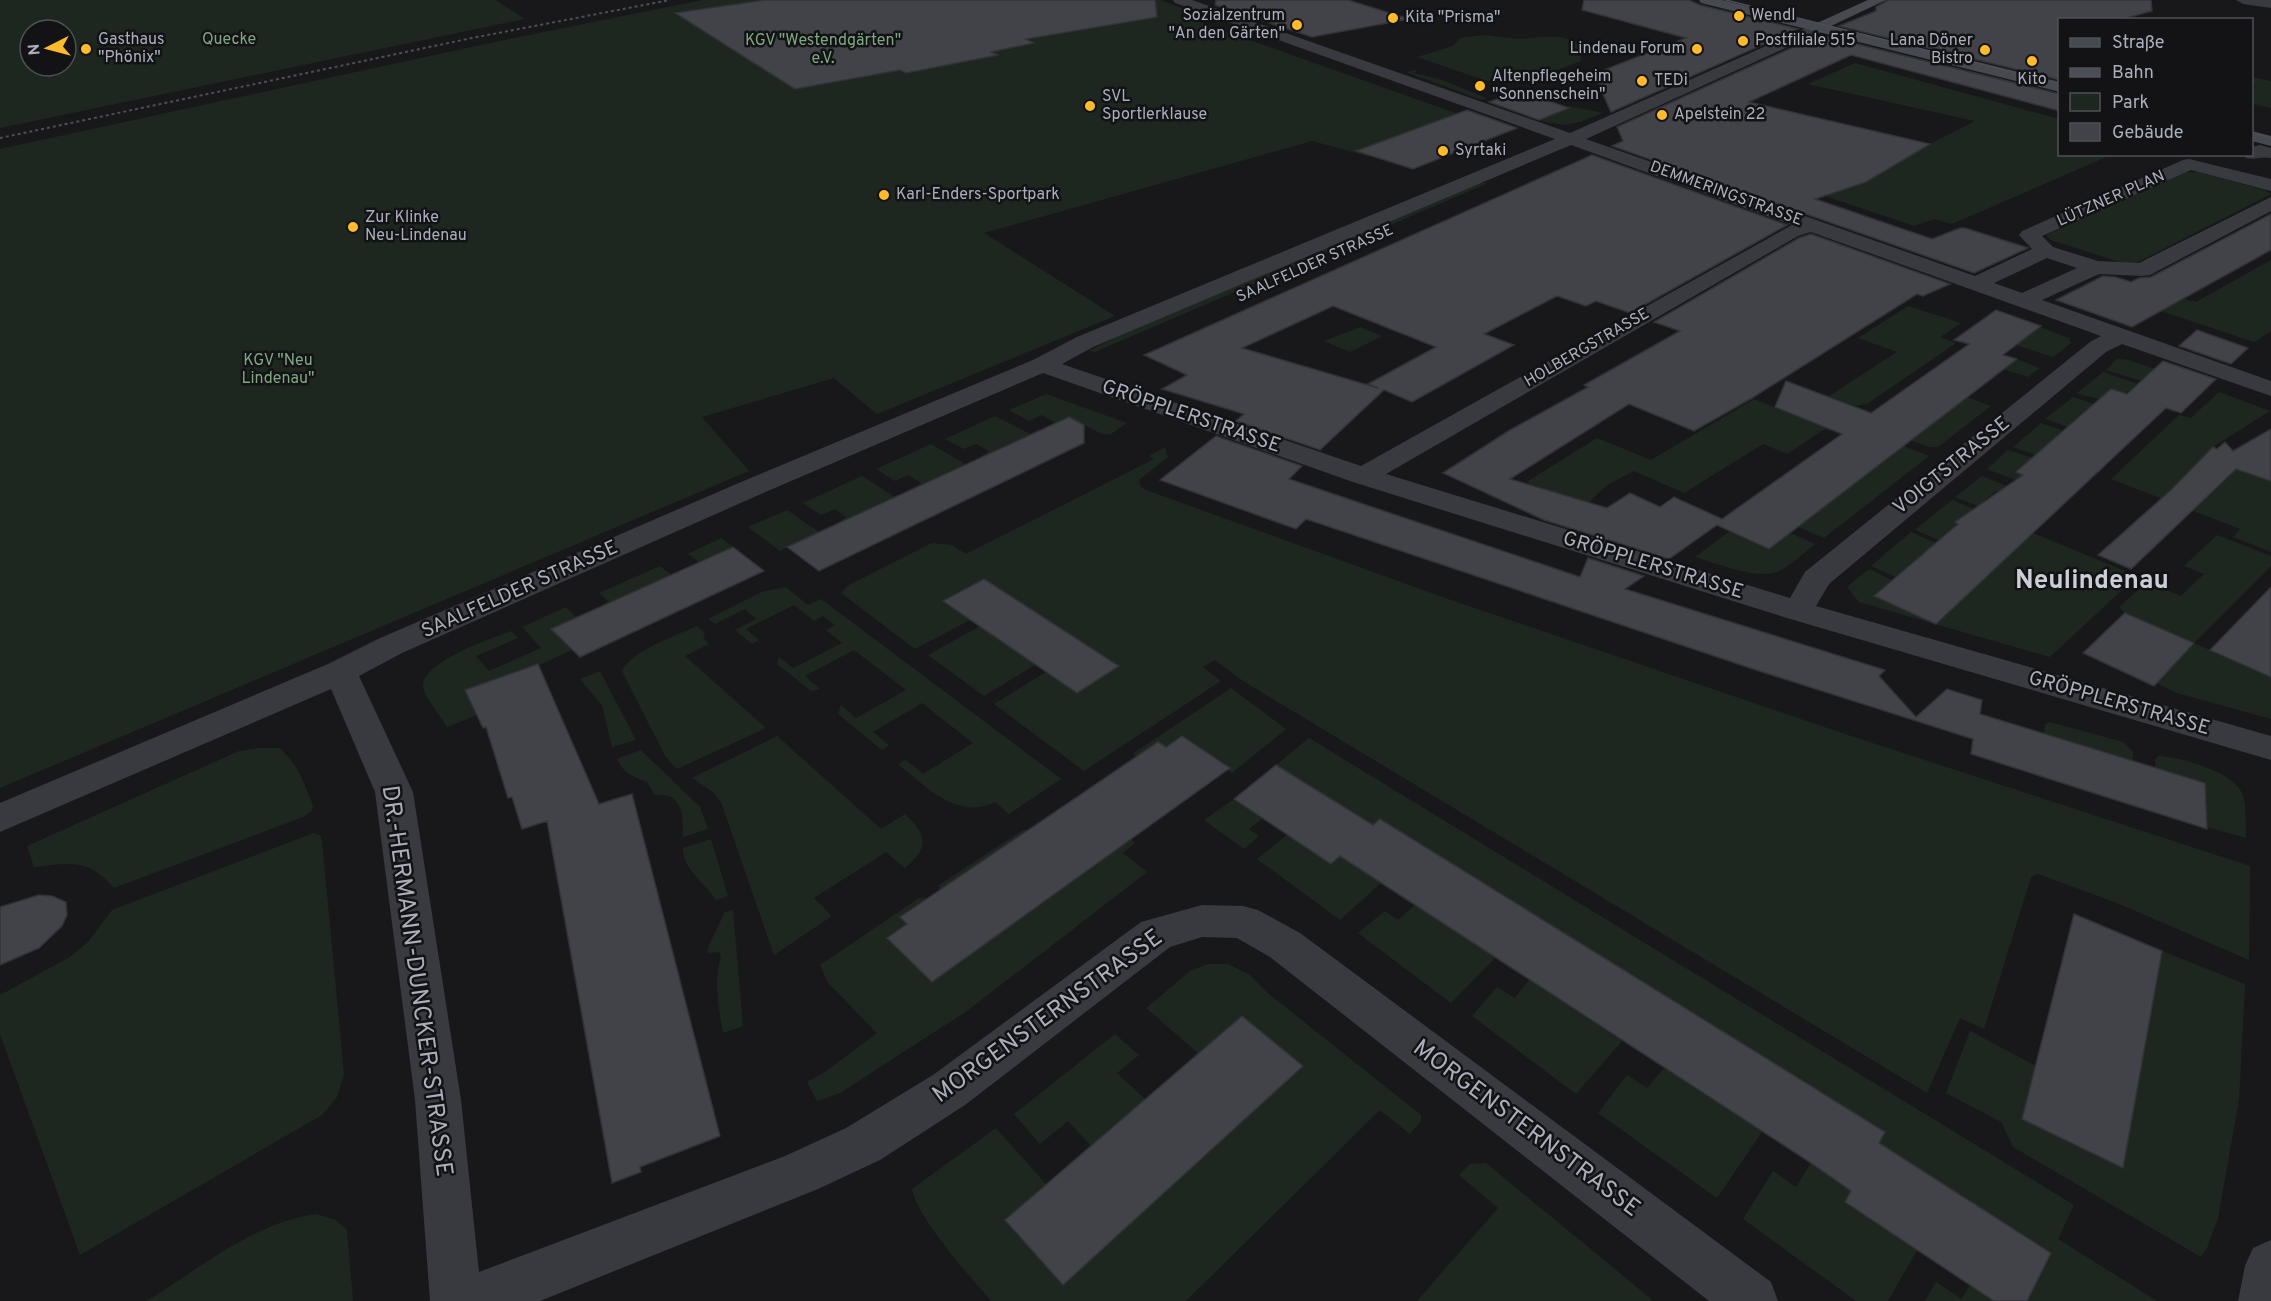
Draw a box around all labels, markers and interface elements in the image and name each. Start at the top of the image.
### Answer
place label: Sozialzentrum "An den Gärten" [1168,6,1285,44]
place label: Wendl [1751,6,1795,26]
place label: Kita "Prisma" [1405,8,1500,28]
marker: Wendl [1732,9,1746,23]
marker: Kita "Prisma" [1386,11,1400,25]
north arrow [18,18,78,78]
marker: Sozialzentrum "An den Gärten" [1290,18,1304,32]
legend [2058,18,2253,156]
place label: Gasthaus "Phönix" [98,30,165,68]
park label: Quecke [202,30,256,50]
park label: KGV "Westendgärten" e.V. [745,31,901,69]
place label: Postfiliale 515 [1755,31,1856,51]
place label: Lana Döner Bistro [1890,31,1973,69]
text: Straße [2112,32,2164,55]
marker: Postfiliale 515 [1736,34,1750,48]
place label: Lindenau Forum [1569,39,1685,59]
marker: Gasthaus "Phönix" [79,42,93,56]
marker: Lindenau Forum [1690,42,1704,56]
text: N [25,43,46,56]
marker: Lana Döner Bistro [1978,43,1992,57]
marker: Kito [2025,54,2039,68]
text: Bahn [2112,62,2154,85]
place label: Altenpflegeheim "Sonnenschein" [1492,67,1611,105]
place label: Kito [2017,70,2047,90]
place label: TEDi [1654,71,1688,91]
marker: TEDi [1635,74,1649,88]
marker: Altenpflegeheim "Sonnenschein" [1473,79,1487,93]
place label: SVL Sportlerklause [1102,87,1207,125]
text: Park [2112,92,2149,115]
marker: SVL Sportlerklause [1083,99,1097,113]
place label: Apelstein 22 [1674,105,1765,125]
marker: Apelstein 22 [1655,108,1669,122]
text: Gebäude [2112,122,2184,145]
place label: Syrtaki [1455,141,1506,161]
marker: Syrtaki [1436,144,1450,158]
street label: DEMMERINGSTRASSE [1647,157,1805,231]
street label: LÜTZNER PLAN [2053,164,2168,232]
place label: Karl-Enders-Sportpark [896,185,1060,205]
marker: Karl-Enders-Sportpark [877,188,891,202]
place label: Zur Klinke Neu-Lindenau [365,208,467,246]
marker: Zur Klinke Neu-Lindenau [346,220,360,234]
street label: SAALFELDER STRASSE [1233,220,1397,308]
street label: HOLBERGSTRASSE [1521,304,1653,392]
park label: KGV "Neu Lindenau" [242,351,314,389]
street label: GRÖPPLERSTRASSE [1098,373,1284,460]
street label: VOIGTSTRASSE [1888,411,2016,521]
street label: GRÖPPLERSTRASSE [1559,525,1747,606]
street label: SAALFELDER STRASSE [418,535,622,645]
district label: Neulindenau [2015,565,2169,598]
street label: GRÖPPLERSTRASSE [2025,665,2213,742]
street label: DR.-HERMANN-DUNCKER-STRASSE [374,783,458,1179]
street label: MORGENSTERNSTRASSE [927,923,1169,1111]
street label: MORGENSTERNSTRASSE [1406,1034,1646,1224]

